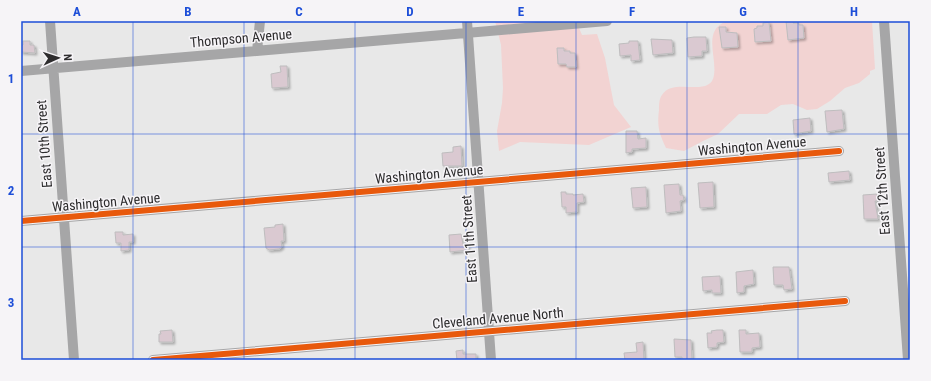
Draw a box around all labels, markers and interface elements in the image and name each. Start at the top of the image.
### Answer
text: A [73,4,81,19]
text: B [184,4,192,19]
text: C [295,4,303,19]
text: D [406,4,414,19]
text: E [518,4,525,19]
text: F [629,4,635,19]
text: G [739,4,747,19]
text: H [850,4,858,19]
street label: Thompson Avenue [189,26,293,50]
north arrow [38,38,78,78]
text: N [61,54,74,61]
text: 1 [8,71,14,86]
street label: East 10th Street [33,99,55,189]
street label: Washington Avenue [697,133,807,159]
street label: East 12th Street [871,146,893,236]
street label: Washington Avenue [374,161,484,187]
text: 2 [8,183,15,198]
street label: Washington Avenue [51,189,161,215]
street label: East 11th Street [458,194,480,284]
text: 3 [8,295,14,310]
street label: Cleveland Avenue North [432,304,564,332]

